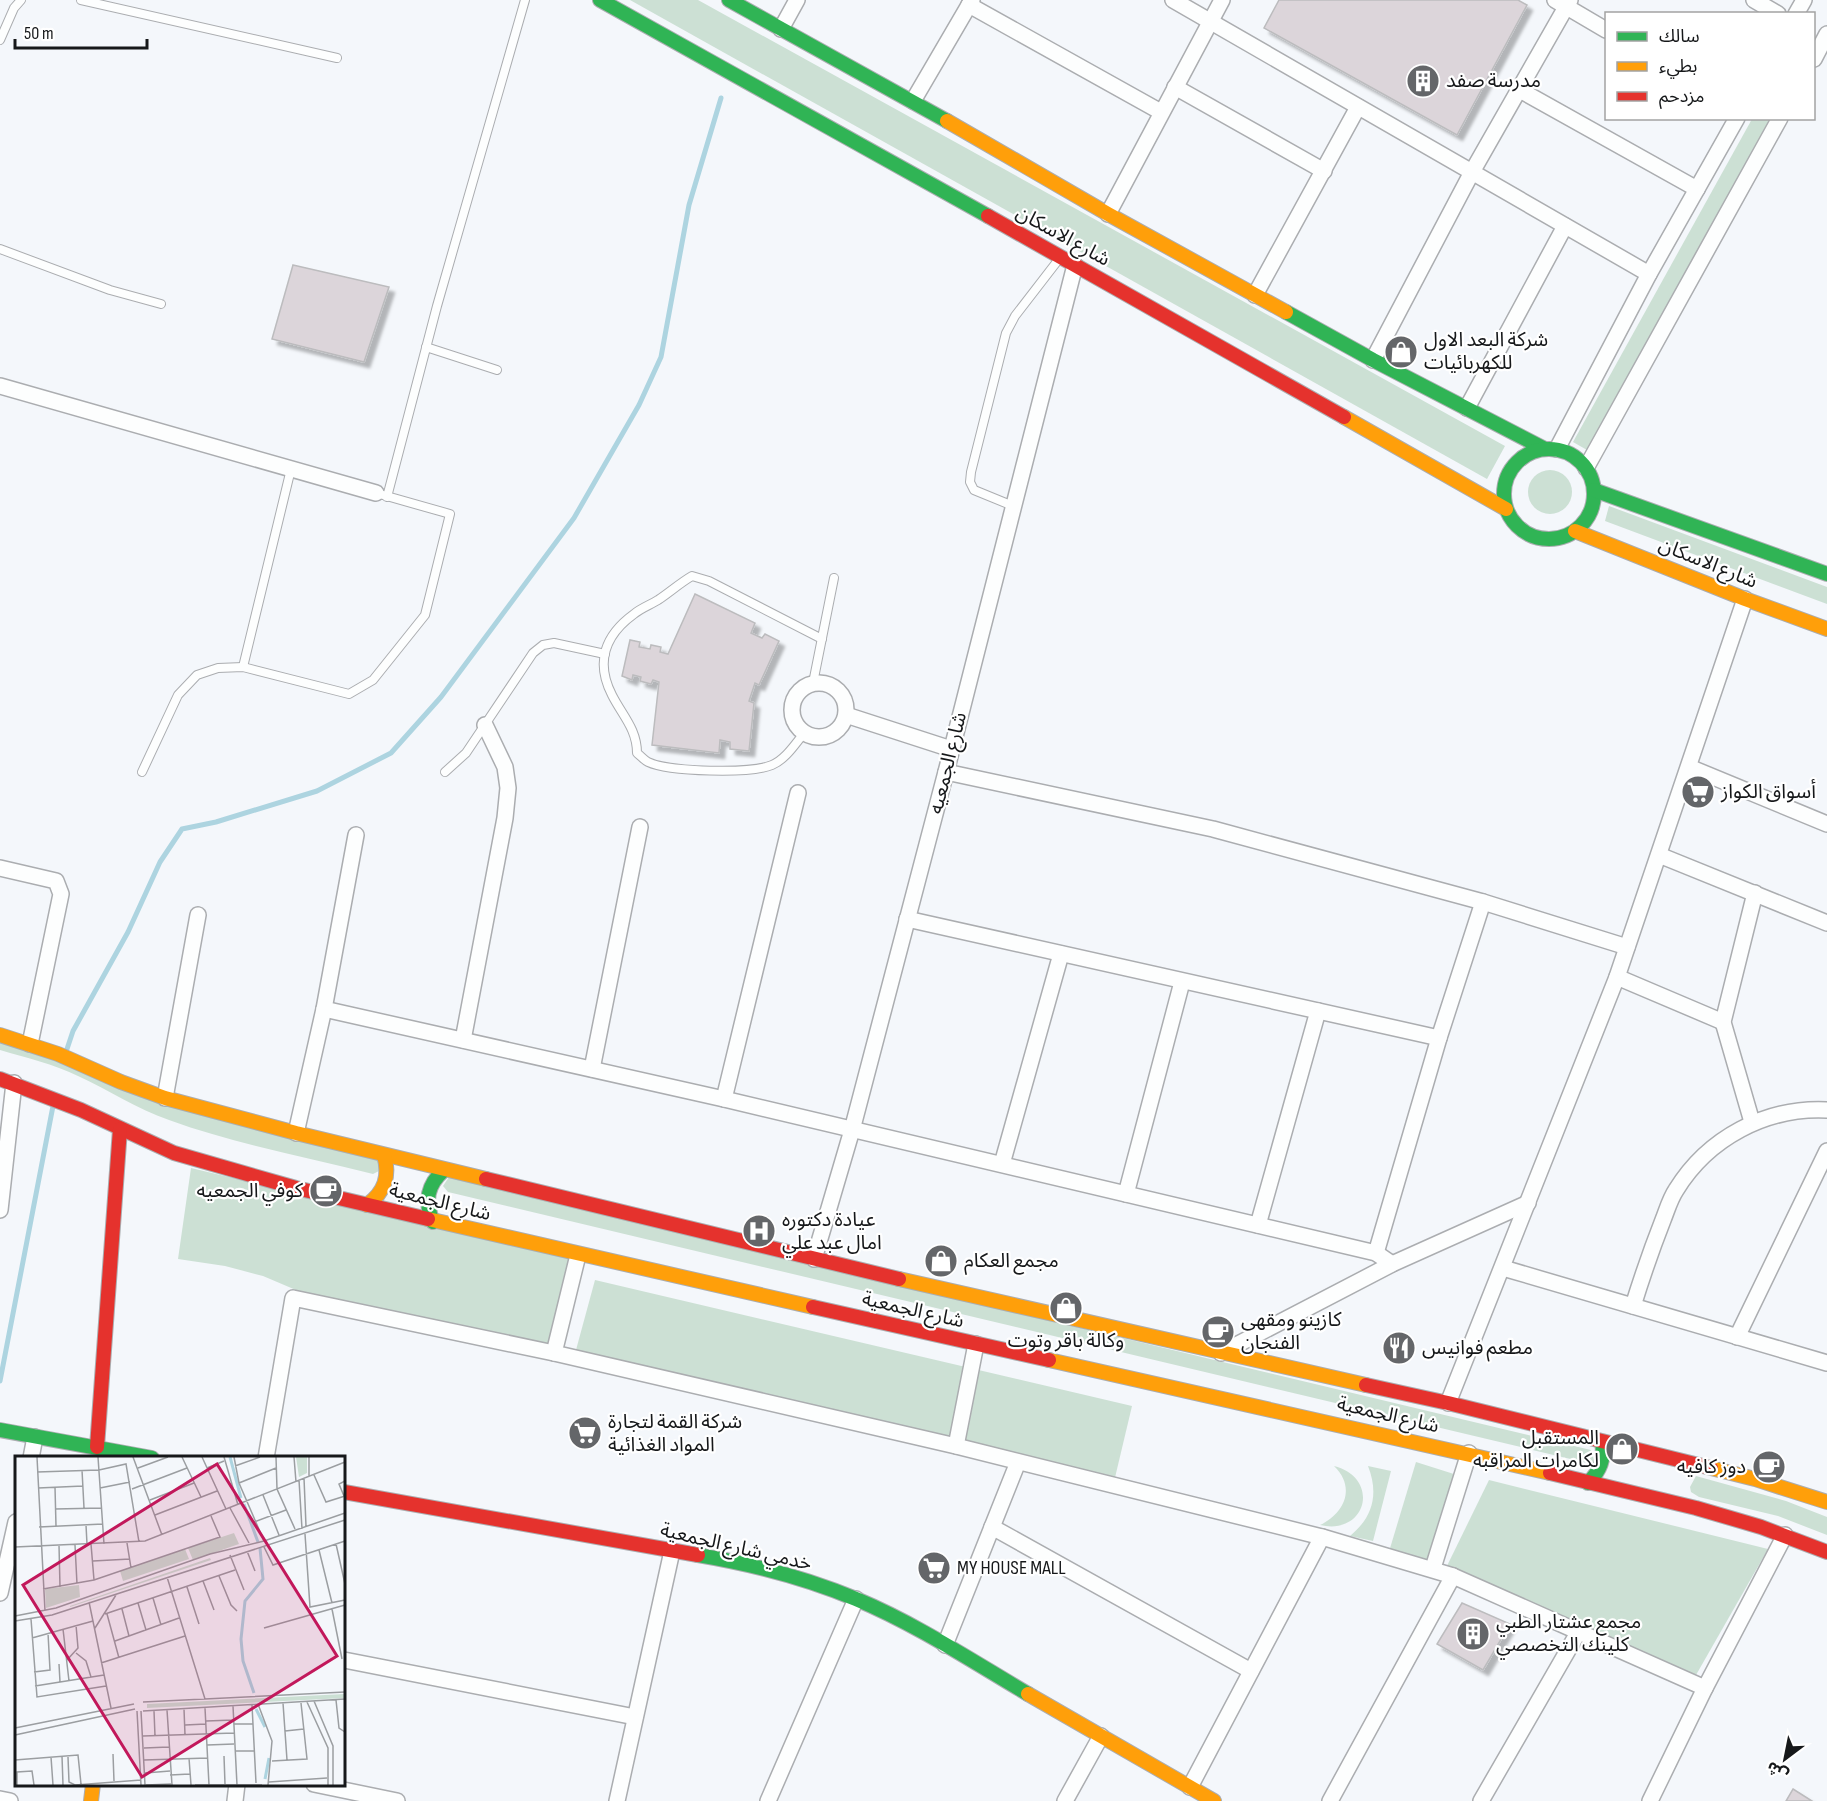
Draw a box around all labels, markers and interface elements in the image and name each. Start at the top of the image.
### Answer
scale bar [15,12,147,50]
legend [1605,12,1815,120]
text: 50 m [24,23,54,44]
text: سالك [1659,26,1700,47]
text: بطيء [1659,56,1697,79]
building icon: مدرسة صفد [1405,63,1441,99]
place label: مدرسة صفد [1446,69,1541,93]
text: مزدحم [1659,86,1704,109]
street label: شارع الاسكان [1011,200,1114,273]
place label: شركة البعد الاول للكهربائيات [1424,328,1548,375]
shop icon: شركة البعد الاول للكهربائيات [1383,334,1419,370]
street label: شارع الاسكان [1655,532,1761,595]
street label: شارع الجمعيه [924,710,974,817]
supermarket icon: أسواق الكواز [1680,774,1716,810]
place label: أسواق الكواز [1720,779,1816,804]
cafe icon: كوفي الجمعيه [308,1173,344,1209]
street label: شارع الجمعية [386,1178,493,1228]
place label: كوفي الجمعيه [197,1179,304,1206]
place label: عيادة دكتوره امال عبد علي [782,1208,882,1258]
hospital icon: عيادة دكتوره امال عبد علي [741,1213,777,1249]
shop icon: مجمع العكام [923,1243,959,1279]
place label: مجمع العكام [964,1249,1059,1275]
street label: شارع الجمعية [859,1287,966,1335]
shop icon: وكالة باقر وتوت [1048,1290,1084,1326]
place label: كازينو ومقهى الفنجان [1241,1308,1342,1355]
cafe icon: كازينو ومقهى الفنجان [1200,1314,1236,1350]
place label: وكالة باقر وتوت [1008,1329,1124,1353]
restaurant icon: مطعم فوانيس [1381,1330,1417,1366]
place label: مطعم فوانيس [1422,1336,1533,1362]
street label: شارع الجمعية [1334,1392,1441,1440]
place label: شركة القمة لتجارة المواد الغذائية [608,1410,742,1457]
supermarket icon: شركة القمة لتجارة المواد الغذائية [567,1415,603,1451]
place label: المستقبل لكامرات المراقبه [1473,1426,1599,1473]
shop icon: المستقبل لكامرات المراقبه [1604,1431,1640,1467]
cafe icon: دوز كافيه [1751,1449,1787,1485]
place label: دوز كافيه [1677,1455,1746,1479]
inset map [15,1456,345,1786]
street label: خدمي شارع الجمعية [657,1518,814,1579]
supermarket icon: MY HOUSE MALL [916,1550,952,1586]
place label: MY HOUSE MALL [957,1556,1066,1580]
place label: مجمع عشتار الطبي كلينك التخصصي [1496,1610,1641,1660]
building icon: مجمع عشتار الطبي كلينك التخصصي [1455,1616,1491,1652]
north arrow [1755,1729,1815,1789]
text: ش [1763,1757,1792,1784]

